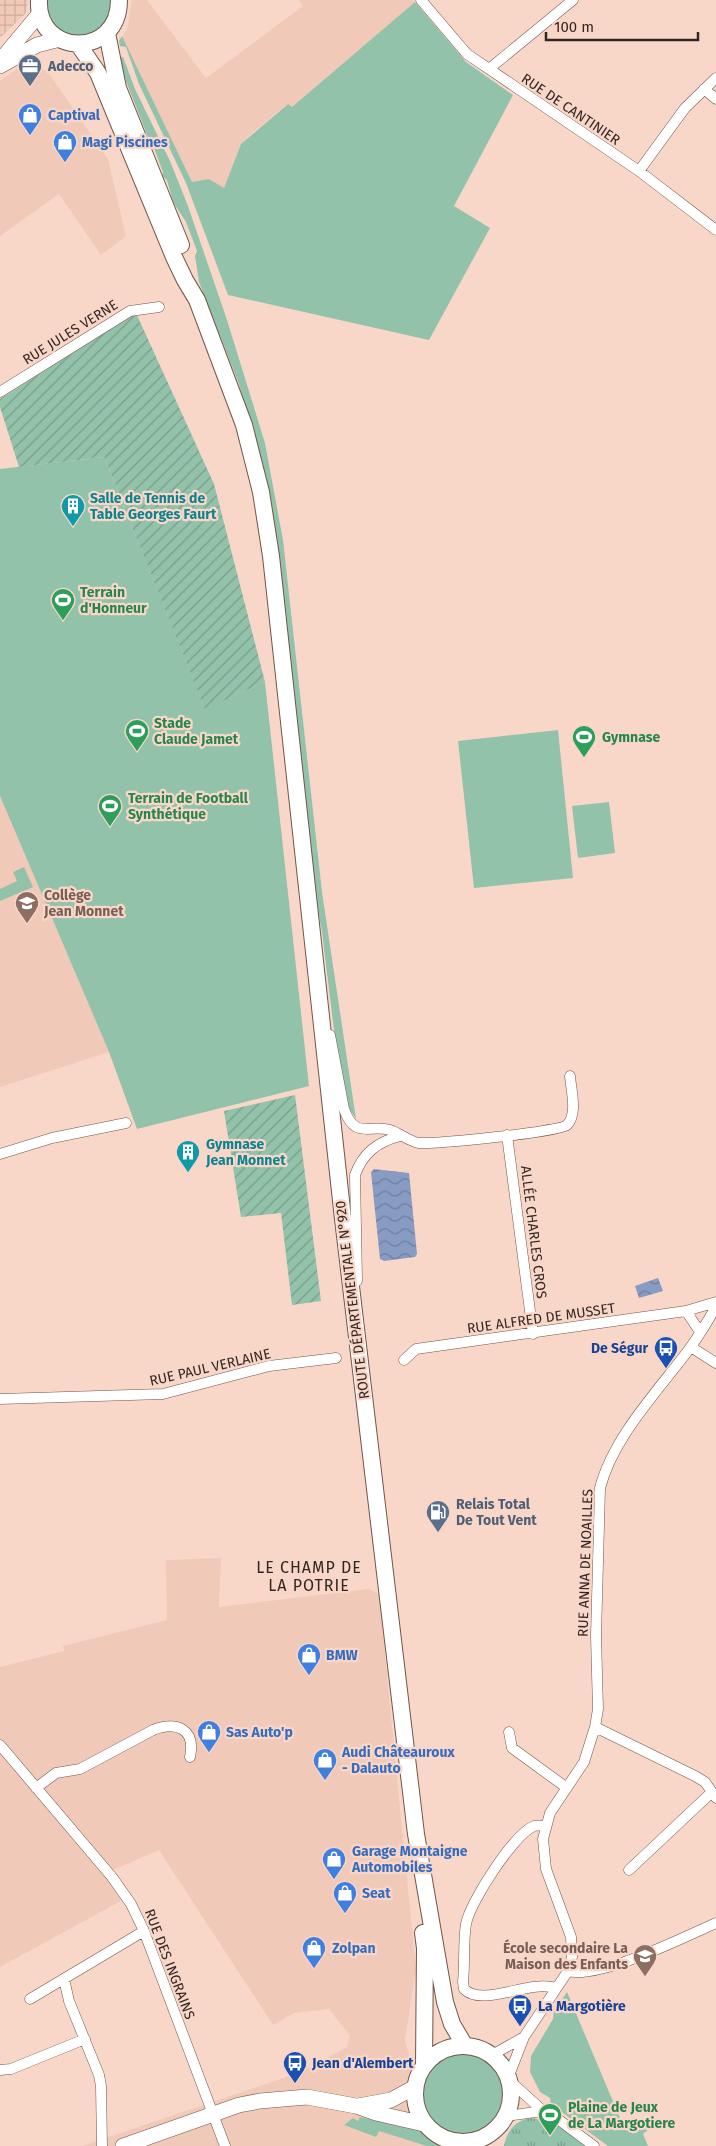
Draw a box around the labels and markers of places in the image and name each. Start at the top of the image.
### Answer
office icon: Adecco [17,53,43,87]
place label: Adecco [47,58,93,75]
shop icon: Captival [17,102,43,136]
place label: Captival [48,107,101,124]
shop icon: Magi Piscines [52,129,78,163]
place label: Magi Piscines [82,134,168,151]
place label: Salle de Tennis de Table Georges Faurt [90,490,217,523]
building icon: Salle de Tennis de Table Georges Faurt [60,493,86,527]
place label: Terrain d'Honneur [80,584,147,617]
sports icon: Terrain d'Honneur [50,587,76,621]
place label: Stade Claude Jamet [154,715,239,748]
sports icon: Stade Claude Jamet [124,718,150,752]
sports icon: Gymnase [571,724,597,758]
place label: Gymnase [602,729,660,746]
place label: Terrain de Football Synthétique [128,790,249,823]
sports icon: Terrain de Football Synthétique [97,793,123,827]
place label: Collège Jean Monnet [43,887,124,920]
school or university icon: Collège Jean Monnet [14,890,40,924]
place label: Gymnase Jean Monnet [205,1136,286,1169]
building icon: Gymnase Jean Monnet [175,1139,201,1173]
bus stop icon: De Ségur [653,1335,679,1369]
place label: De Ségur [591,1340,648,1357]
place label: Relais Total De Tout Vent [456,1496,537,1529]
fuel station icon: Relais Total De Tout Vent [425,1499,451,1533]
shop icon: BMW [296,1642,322,1676]
place label: BMW [326,1647,358,1664]
shop icon: Sas Auto'p [196,1719,222,1753]
place label: Sas Auto'p [226,1724,293,1741]
place label: Audi Châteauroux - Dalauto [341,1744,455,1777]
shop icon: Audi Châteauroux - Dalauto [312,1747,338,1781]
place label: Garage Montaigne Automobiles [351,1843,468,1876]
shop icon: Garage Montaigne Automobiles [321,1846,347,1880]
shop icon: Seat [332,1880,358,1914]
place label: Seat [362,1885,391,1902]
shop icon: Zolpan [301,1935,327,1969]
place label: École secondaire La Maison des Enfants [503,1939,628,1973]
place label: Zolpan [332,1940,376,1957]
school or university icon: École secondaire La Maison des Enfants [632,1943,658,1977]
bus stop icon: La Margotière [507,1993,533,2027]
place label: La Margotière [538,1998,626,2015]
bus stop icon: Jean d'Alembert [282,2050,308,2084]
place label: Jean d'Alembert [311,2055,414,2072]
place label: Plaine de Jeux de La Margotiere [568,2099,675,2132]
sports icon: Plaine de Jeux de La Margotiere [537,2102,563,2136]

